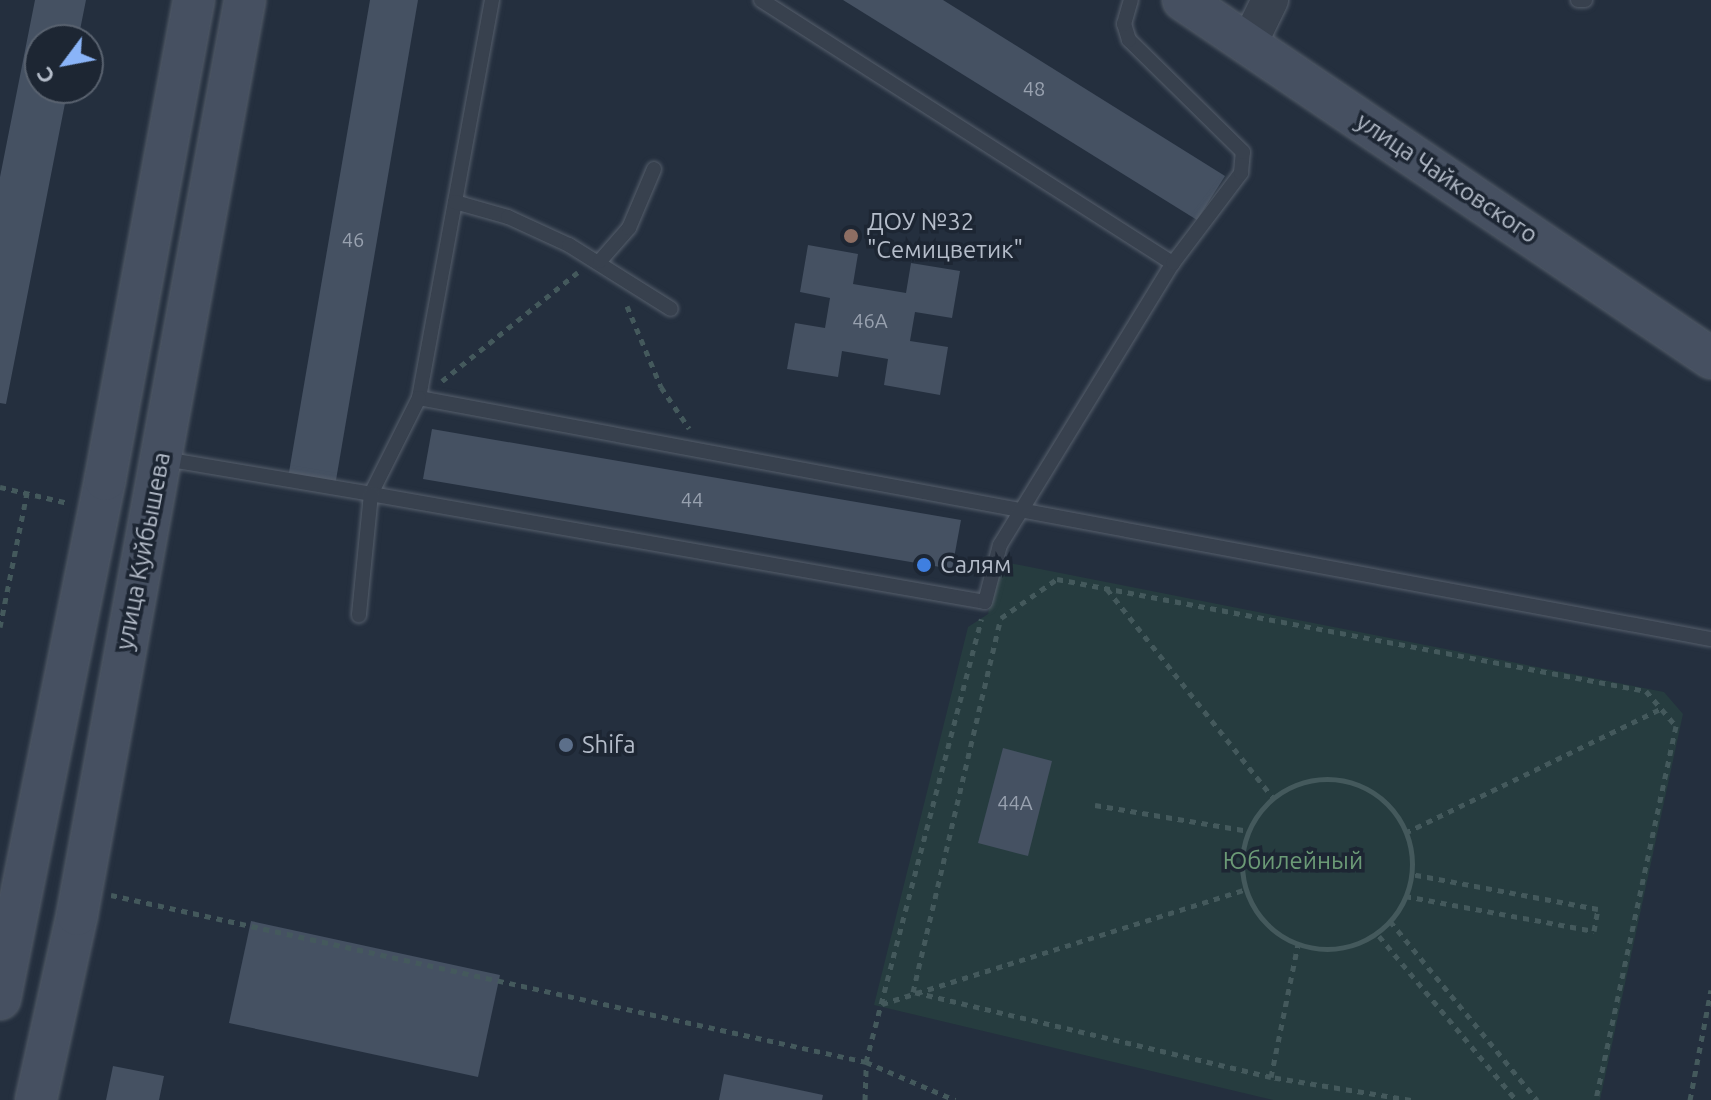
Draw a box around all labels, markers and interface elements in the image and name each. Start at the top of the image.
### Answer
north arrow [24,24,104,104]
text: С [31,63,59,89]
house number: 48 [1023,76,1045,100]
street label: улица Чайковского [1351,107,1543,249]
place label: ДОУ №32 "Семицветик" [867,208,1023,264]
house number: 46 [342,227,364,251]
marker: ДОУ №32 "Семицветик" [842,227,860,245]
house number: 46А [852,308,888,332]
street label: улица Куйбышева [110,450,176,652]
house number: 44 [681,487,703,511]
place label: Салям [940,551,1011,579]
marker: Салям [915,556,933,574]
place label: Shifa [582,731,636,759]
marker: Shifa [557,736,575,754]
house number: 44А [997,790,1033,814]
park label: Юбилейный [1223,847,1363,875]

